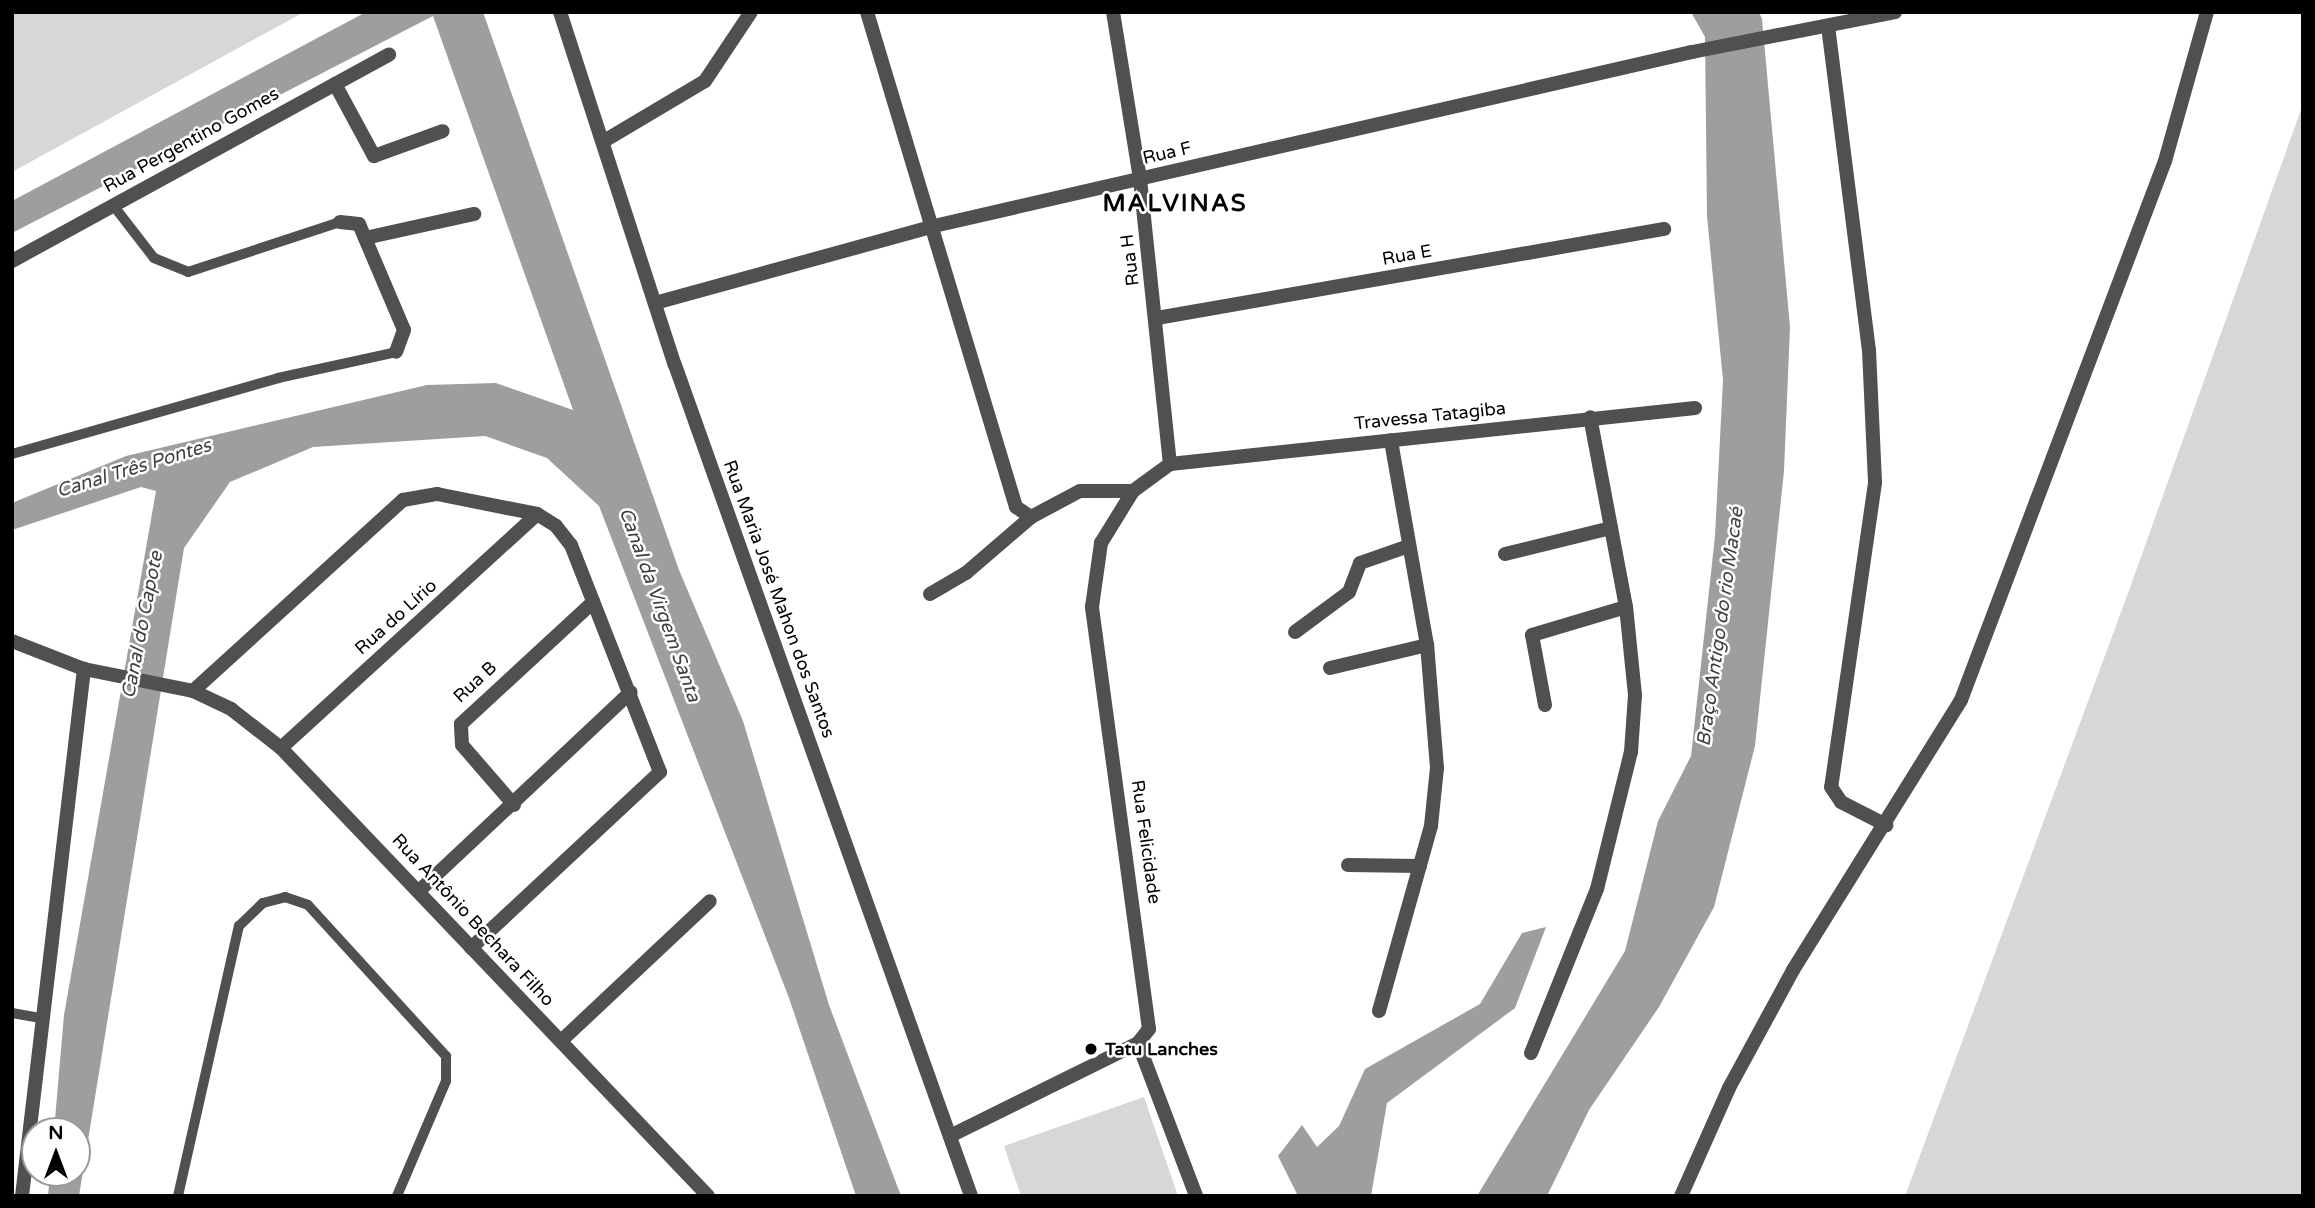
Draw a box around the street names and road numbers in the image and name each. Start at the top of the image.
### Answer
street label: Rua Pergentino Gomes [99,83,283,197]
street label: Rua F [1140,137,1194,169]
street label: Rua H [1116,233,1144,287]
street label: Rua E [1380,240,1434,270]
street label: Travessa Tatagiba [1353,397,1507,435]
street label: Rua Maria José Mahon dos Santos [719,457,839,741]
street label: Rua do Lírio [351,575,441,659]
street label: Rua B [449,657,501,707]
street label: Rua Felicidade [1127,779,1165,905]
street label: Rua Antônio Bechara Filho [387,829,559,1011]

